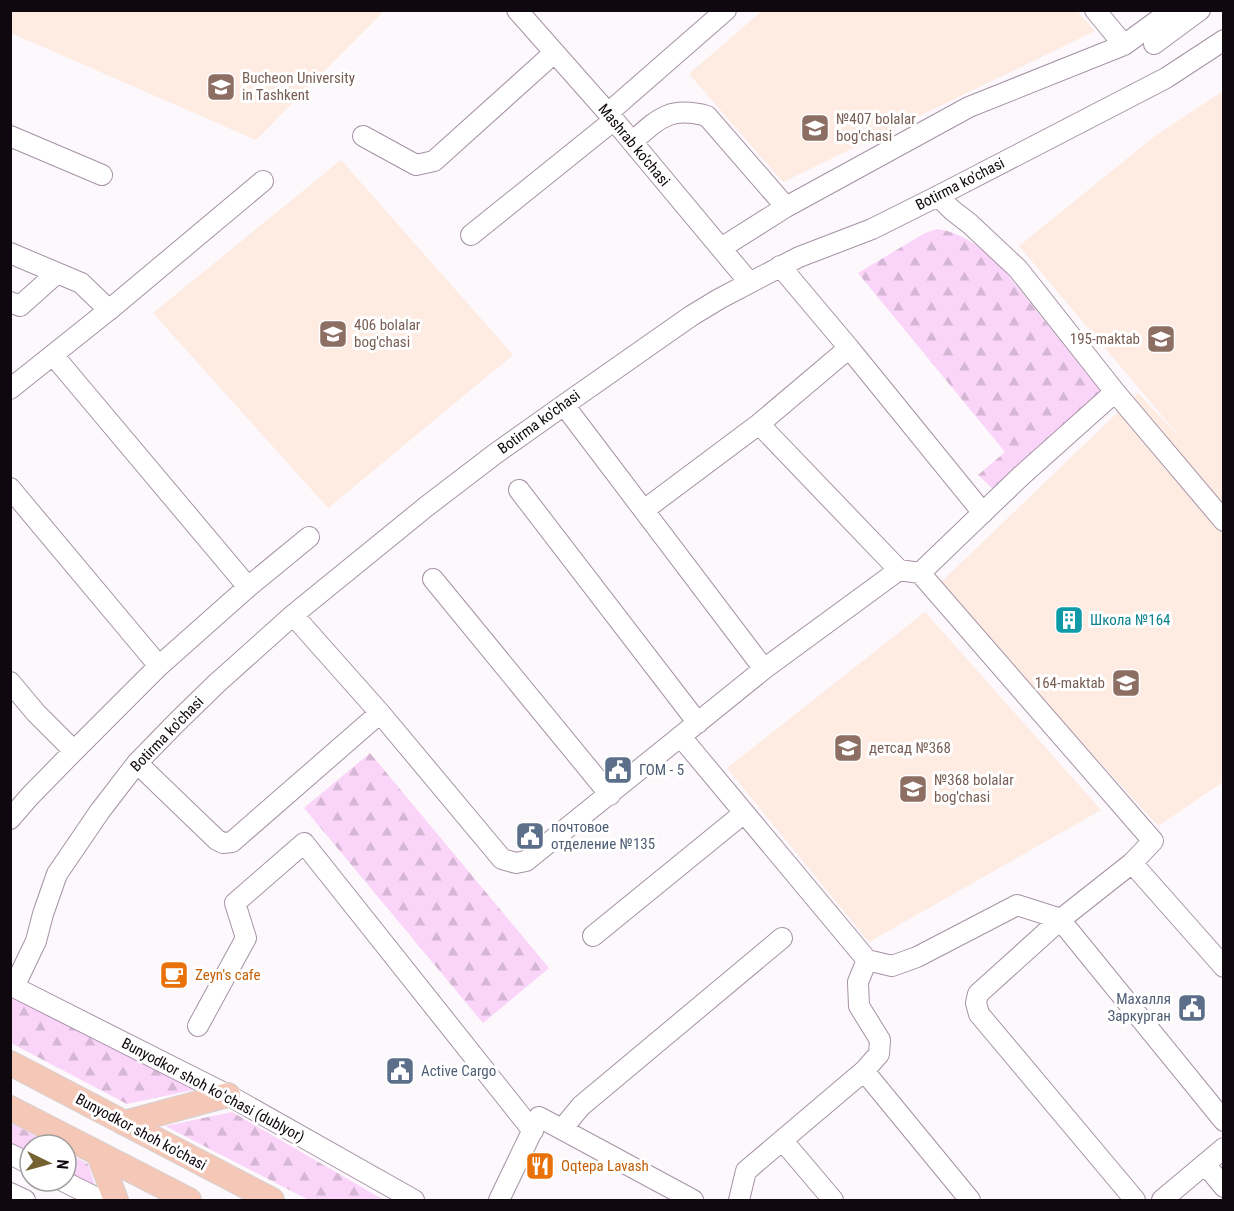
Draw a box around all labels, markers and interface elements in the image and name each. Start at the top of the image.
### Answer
place label: Bucheon University in Tashkent [242,69,355,104]
school or university icon: Bucheon University in Tashkent [205,71,237,103]
street label: Mashrab ko'chasi [594,100,674,190]
place label: №407 bolalar bog'chasi [836,110,916,145]
school or university icon: №407 bolalar bog'chasi [799,112,831,144]
street label: Botirma ko'chasi [913,154,1007,214]
place label: 406 bolalar bog'chasi [354,316,421,351]
school or university icon: 406 bolalar bog'chasi [317,318,349,350]
school or university icon: 195-maktab [1145,323,1177,355]
place label: 195-maktab [1070,330,1140,348]
street label: Botirma ko'chasi [494,386,584,458]
building icon: Школа №164 [1053,604,1085,636]
place label: Школа №164 [1090,611,1170,629]
school or university icon: 164-maktab [1110,667,1142,699]
place label: 164-maktab [1035,674,1105,692]
street label: Botirma ko'chasi [127,693,207,775]
school or university icon: детсад №368 [832,732,864,764]
place label: детсад №368 [869,739,951,757]
public building icon: ГОМ - 5 [602,754,634,786]
place label: ГОМ - 5 [639,761,684,779]
place label: №368 bolalar bog'chasi [934,771,1014,806]
school or university icon: №368 bolalar bog'chasi [897,773,929,805]
place label: почтовое отделение №135 [551,818,655,853]
public building icon: почтовое отделение №135 [514,820,546,852]
cafe icon: Zeyn's cafe [158,959,190,991]
place label: Zeyn's cafe [195,966,260,984]
place label: Махалля Заркурган [1107,990,1171,1025]
public building icon: Махалля Заркурган [1176,992,1208,1024]
street label: Bunyodkor shoh koʻchasi (dublyor) [119,1034,307,1146]
public building icon: Active Cargo [384,1055,416,1087]
place label: Active Cargo [421,1062,496,1080]
street label: Bunyodkor shoh ko'chasi [73,1090,209,1174]
north arrow [18,1133,78,1193]
restaurant icon: Oqtepa Lavash [524,1150,556,1182]
place label: Oqtepa Lavash [561,1157,649,1175]
text: N [53,1159,72,1170]

